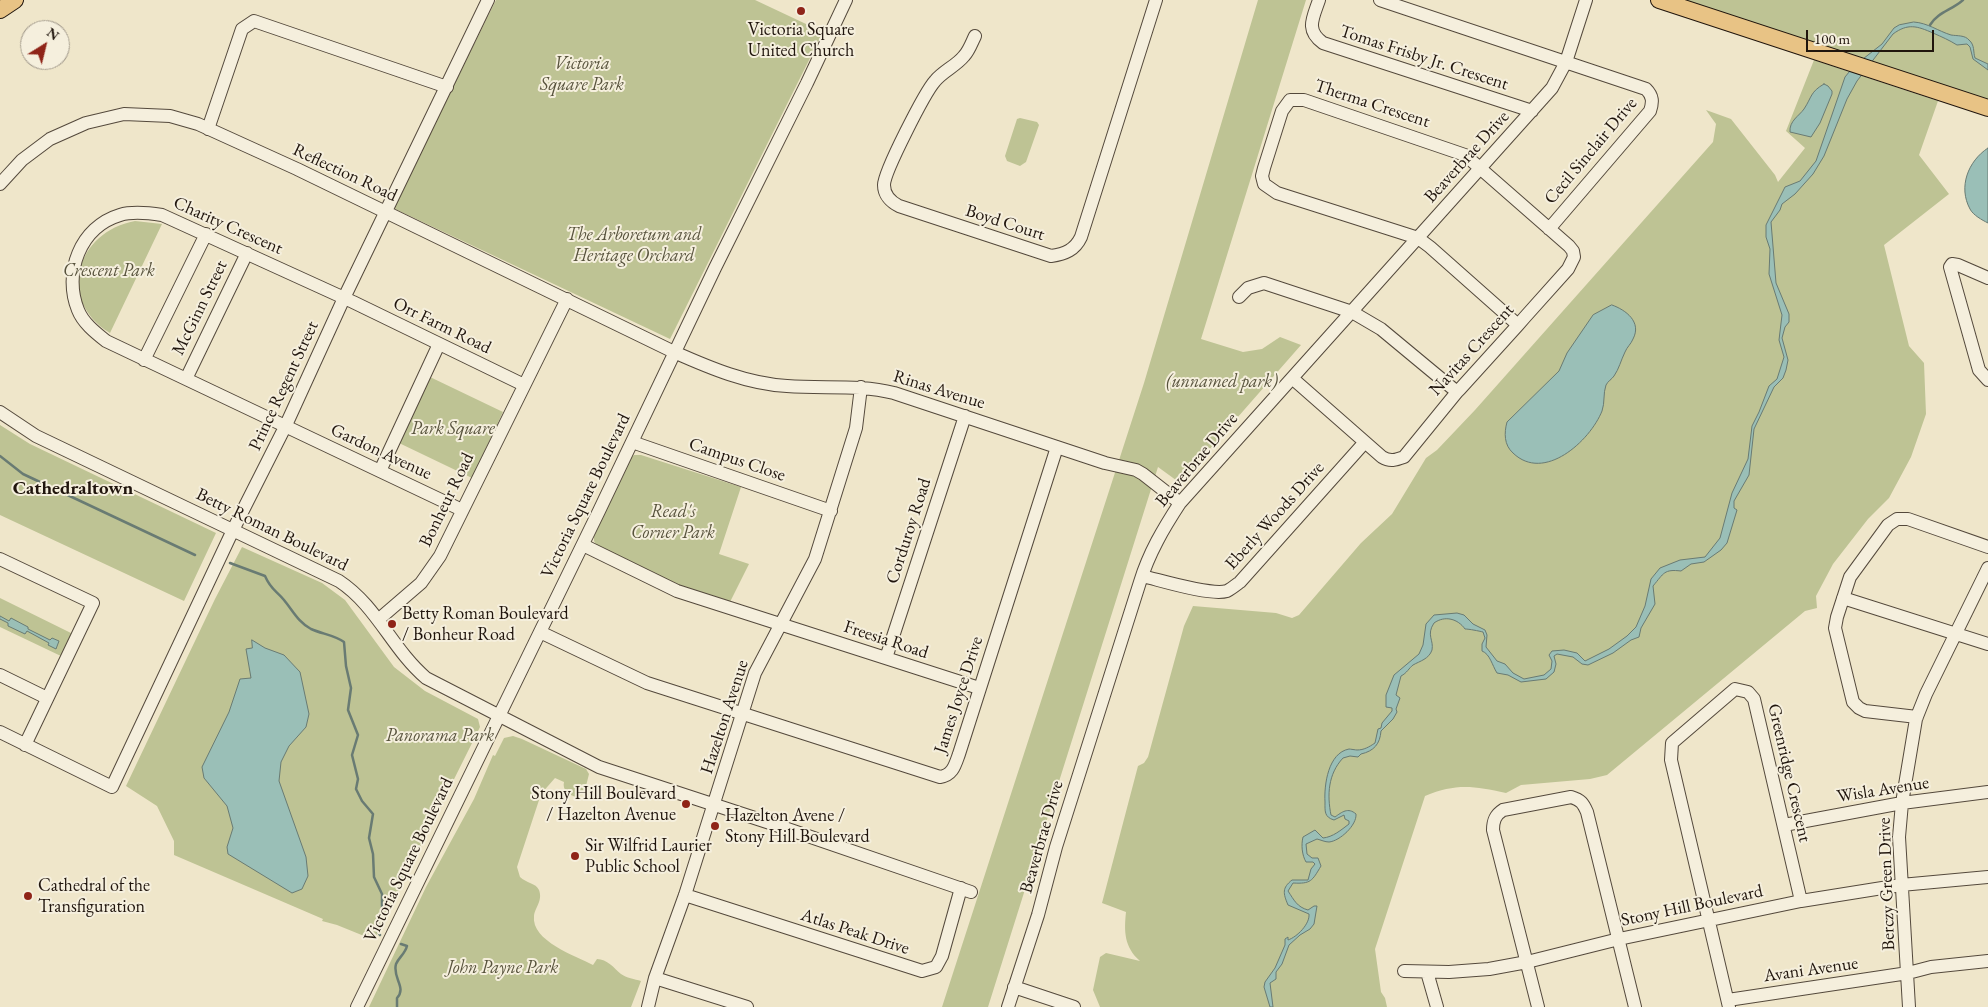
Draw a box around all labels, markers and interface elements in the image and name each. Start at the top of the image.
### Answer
marker: Victoria Square United Church [795,5,807,17]
place label: Victoria Square United Church [748,19,854,62]
north arrow [20,20,70,70]
scale bar [1808,20,1936,52]
street label: Tomas Frisby Jr. Crescent [1337,21,1511,95]
text: N [43,23,63,44]
text: 100 m [1814,29,1850,48]
park label: Victoria Square Park [540,53,624,96]
street label: Therma Crescent [1312,75,1432,133]
street label: Cecil Sinclair Drive [1540,93,1642,209]
street label: Beaverbrae Drive [1420,107,1514,207]
street label: Reflection Road [289,139,401,207]
street label: Charity Crescent [170,192,286,260]
street label: Boyd Court [963,200,1047,246]
park label: The Arboretum and Heritage Orchard [566,224,702,266]
street label: McGinn Street [168,257,232,359]
park label: Crescent Park [63,260,155,282]
street label: Orr Farm Road [389,293,495,359]
street label: Navitas Crescent [1425,300,1519,400]
street label: Prince Regent Street [245,318,323,454]
street label: Rinas Avenue [890,366,988,414]
park label: (unnamed park) [1166,371,1278,393]
street label: Beaverbrae Drive [1151,408,1243,512]
street label: Victoria Square Boulevard [537,410,635,582]
park label: Park Square [411,418,495,440]
street label: Gardon Avenue [327,419,435,485]
street label: Campus Close [686,433,788,487]
street label: Bonheur Road [415,449,479,551]
street label: Eberly Woods Drive [1221,458,1329,574]
street label: Corduroy Road [882,475,936,587]
district label: Cathedraltown [13,478,133,500]
street label: Betty Roman Boulevard [192,484,352,576]
park label: Read's Corner Park [631,501,715,544]
place label: Betty Roman Boulevard / Bonheur Road [402,603,569,646]
street label: Freesia Road [841,616,931,664]
marker: Betty Roman Boulevard / Bonheur Road [386,618,398,630]
street label: James Joyce Drive [930,634,988,756]
street label: Hazelton Avenue [696,657,754,777]
street label: Greenridge Crescent [1763,702,1815,844]
park label: Panorama Park [386,725,494,747]
street label: Wisla Avenue [1835,772,1931,808]
street label: Victoria Square Boulevard [360,774,458,946]
street label: Beaverbrae Drive [1016,778,1068,896]
place label: Stony Hill Boulevard / Hazelton Avenue [531,783,676,826]
marker: Stony Hill Boulevard / Hazelton Avenue [680,798,692,810]
place label: Hazelton Avene / Stony Hill Boulevard [725,805,870,848]
street label: Berczy Green Drive [1874,817,1900,951]
marker: Hazelton Avene / Stony Hill Boulevard [709,820,721,832]
place label: Sir Wilfrid Laurier Public School [585,835,712,878]
marker: Sir Wilfrid Laurier Public School [569,850,581,862]
place label: Cathedral of the Transfiguration [38,875,150,918]
street label: Stony Hill Boulevard [1619,880,1765,932]
marker: Cathedral of the Transfiguration [22,890,34,902]
street label: Atlas Peak Drive [798,904,912,960]
street label: Avani Avenue [1762,953,1860,987]
park label: John Payne Park [448,957,558,979]

